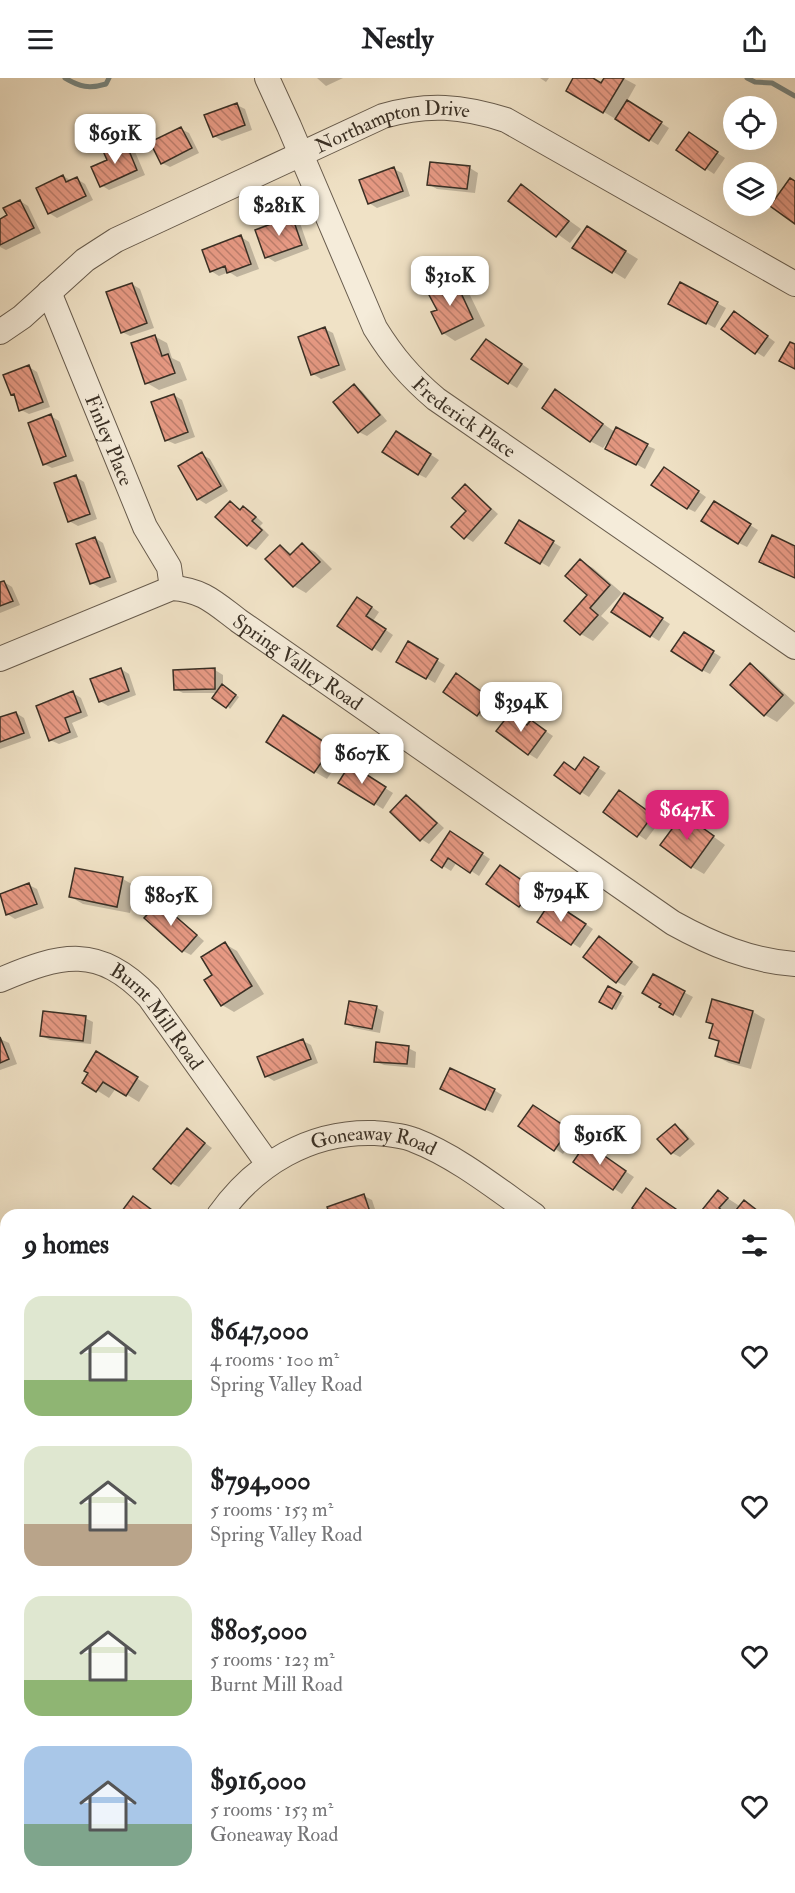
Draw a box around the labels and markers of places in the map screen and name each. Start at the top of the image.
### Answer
pin: $691K [73,114,157,165]
pin: $281K [237,186,321,237]
pin: $310K [408,256,492,307]
pin: $394K [479,682,563,733]
pin: $607K [320,734,404,785]
pin: $647K [645,790,729,841]
pin: $794K [519,872,603,923]
pin: $805K [129,876,213,927]
pin: $916K [558,1115,642,1166]

